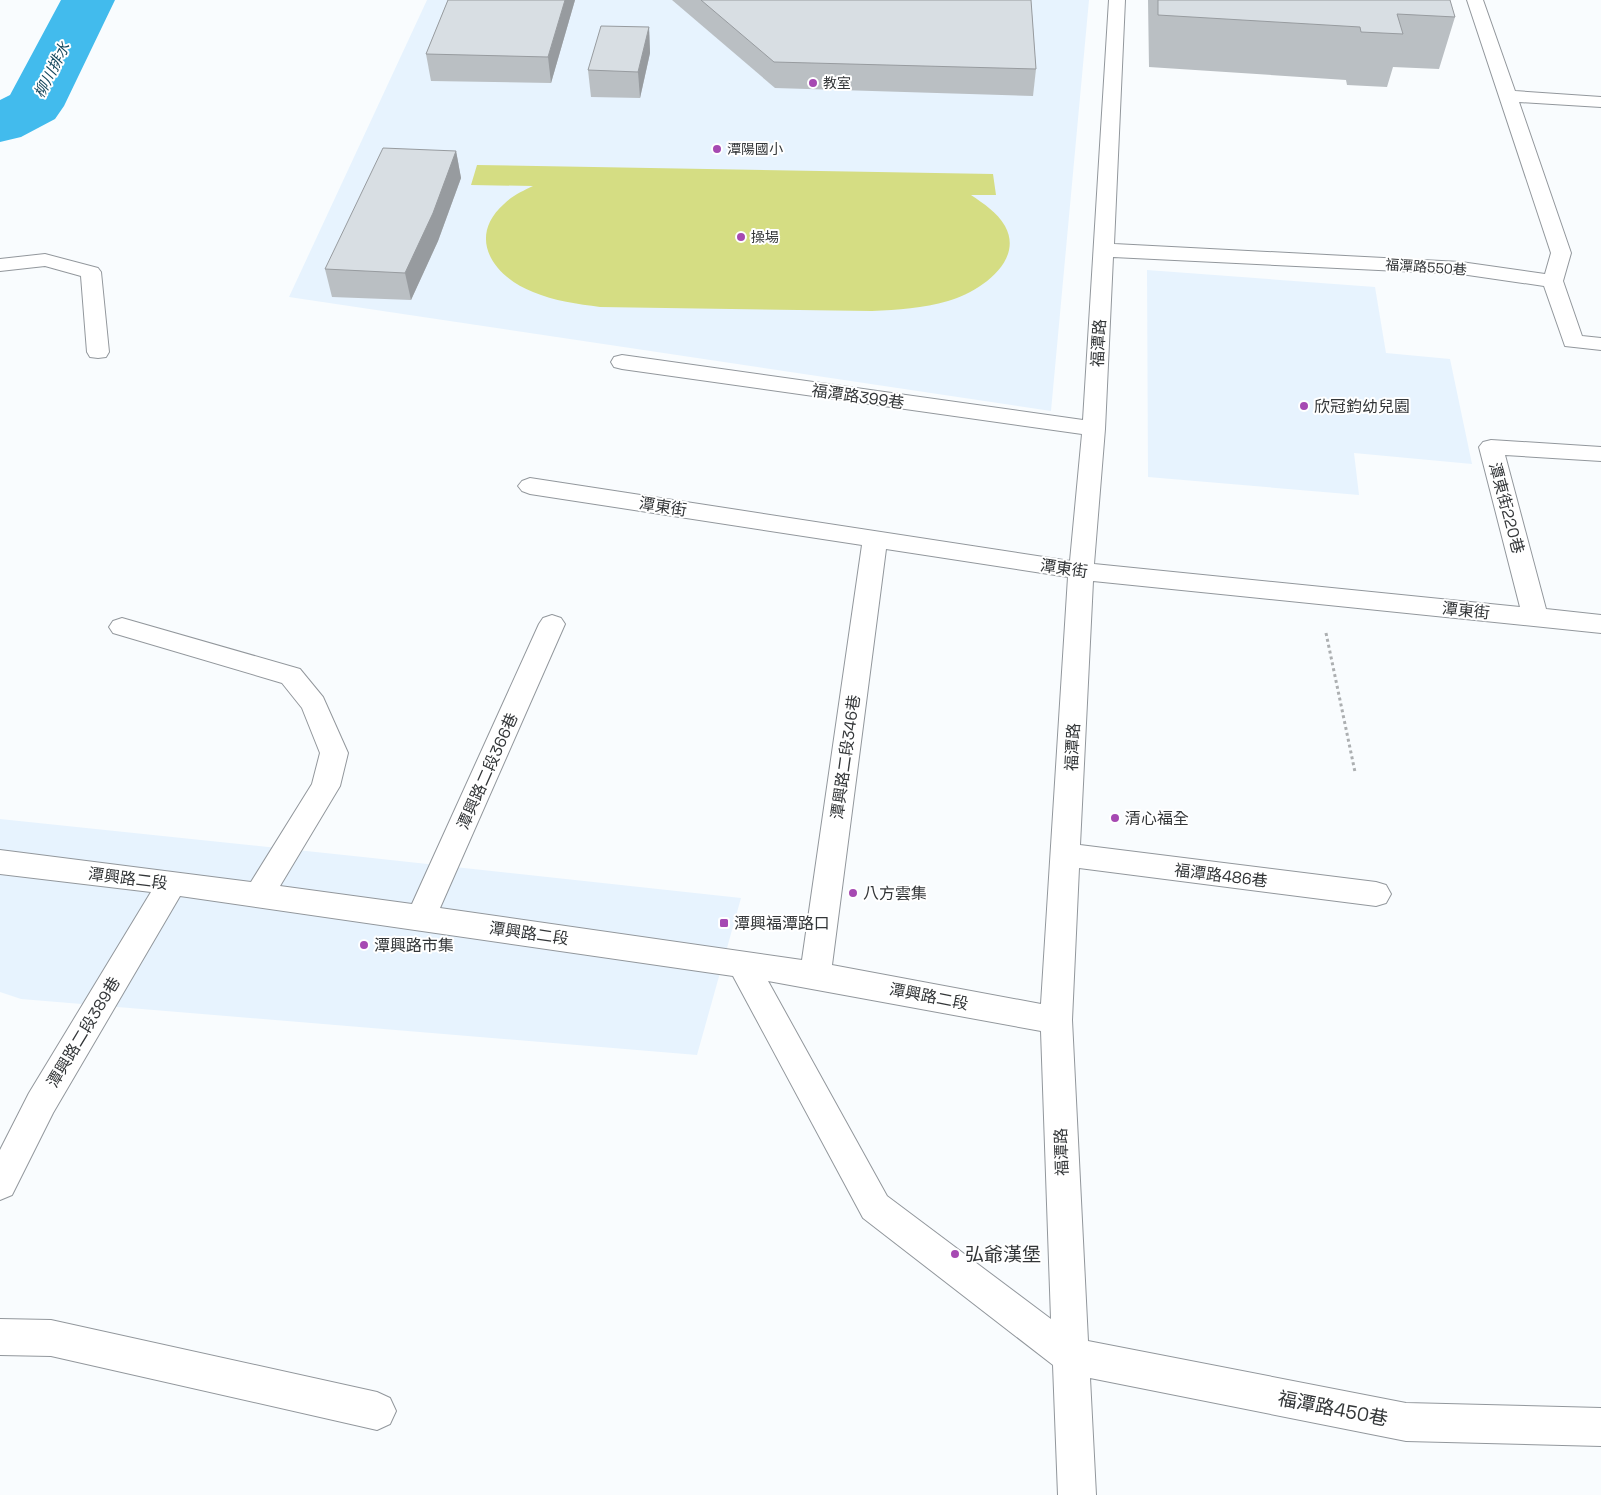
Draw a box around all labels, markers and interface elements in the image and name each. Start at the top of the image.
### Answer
water label: 柳川排水 [29,38,74,101]
place label: 教室 [823,74,851,92]
marker: 教室 [807,77,819,89]
place label: 潭陽國小 [727,140,783,158]
marker: 潭陽國小 [711,143,723,155]
place label: 操場 [751,228,779,246]
marker: 操場 [735,231,747,243]
street label: 福潭路550巷 [1385,255,1467,279]
street label: 福潭路 [1087,319,1110,368]
street label: 福潭路399巷 [810,380,906,413]
place label: 欣冠鈞幼兒園 [1314,396,1410,417]
marker: 欣冠鈞幼兒園 [1298,400,1310,412]
street label: 潭東街220巷 [1484,460,1529,556]
street label: 潭東街 [638,492,688,521]
street label: 潭東街 [1039,555,1089,582]
street label: 潭東街 [1441,598,1491,623]
street label: 潭興路二段346巷 [826,693,865,821]
street label: 潭興路二段366巷 [452,710,523,833]
street label: 福潭路 [1061,723,1084,772]
place label: 清心福全 [1125,808,1189,829]
marker: 清心福全 [1109,812,1121,824]
street label: 福潭路486巷 [1173,859,1269,892]
street label: 潭興路二段 [87,863,169,894]
place label: 八方雲集 [863,883,927,904]
marker: 八方雲集 [847,887,859,899]
place label: 潭興福潭路口 [734,913,830,934]
marker: 潭興福潭路口 [718,917,730,929]
street label: 潭興路二段 [488,918,570,949]
place label: 潭興路市集 [374,935,454,956]
marker: 潭興路市集 [358,939,370,951]
street label: 潭興路二段389巷 [42,973,125,1091]
street label: 潭興路二段 [888,979,970,1014]
street label: 福潭路 [1050,1128,1073,1176]
place label: 弘爺漢堡 [965,1242,1041,1267]
marker: 弘爺漢堡 [949,1248,961,1260]
street label: 福潭路450巷 [1276,1386,1390,1431]

